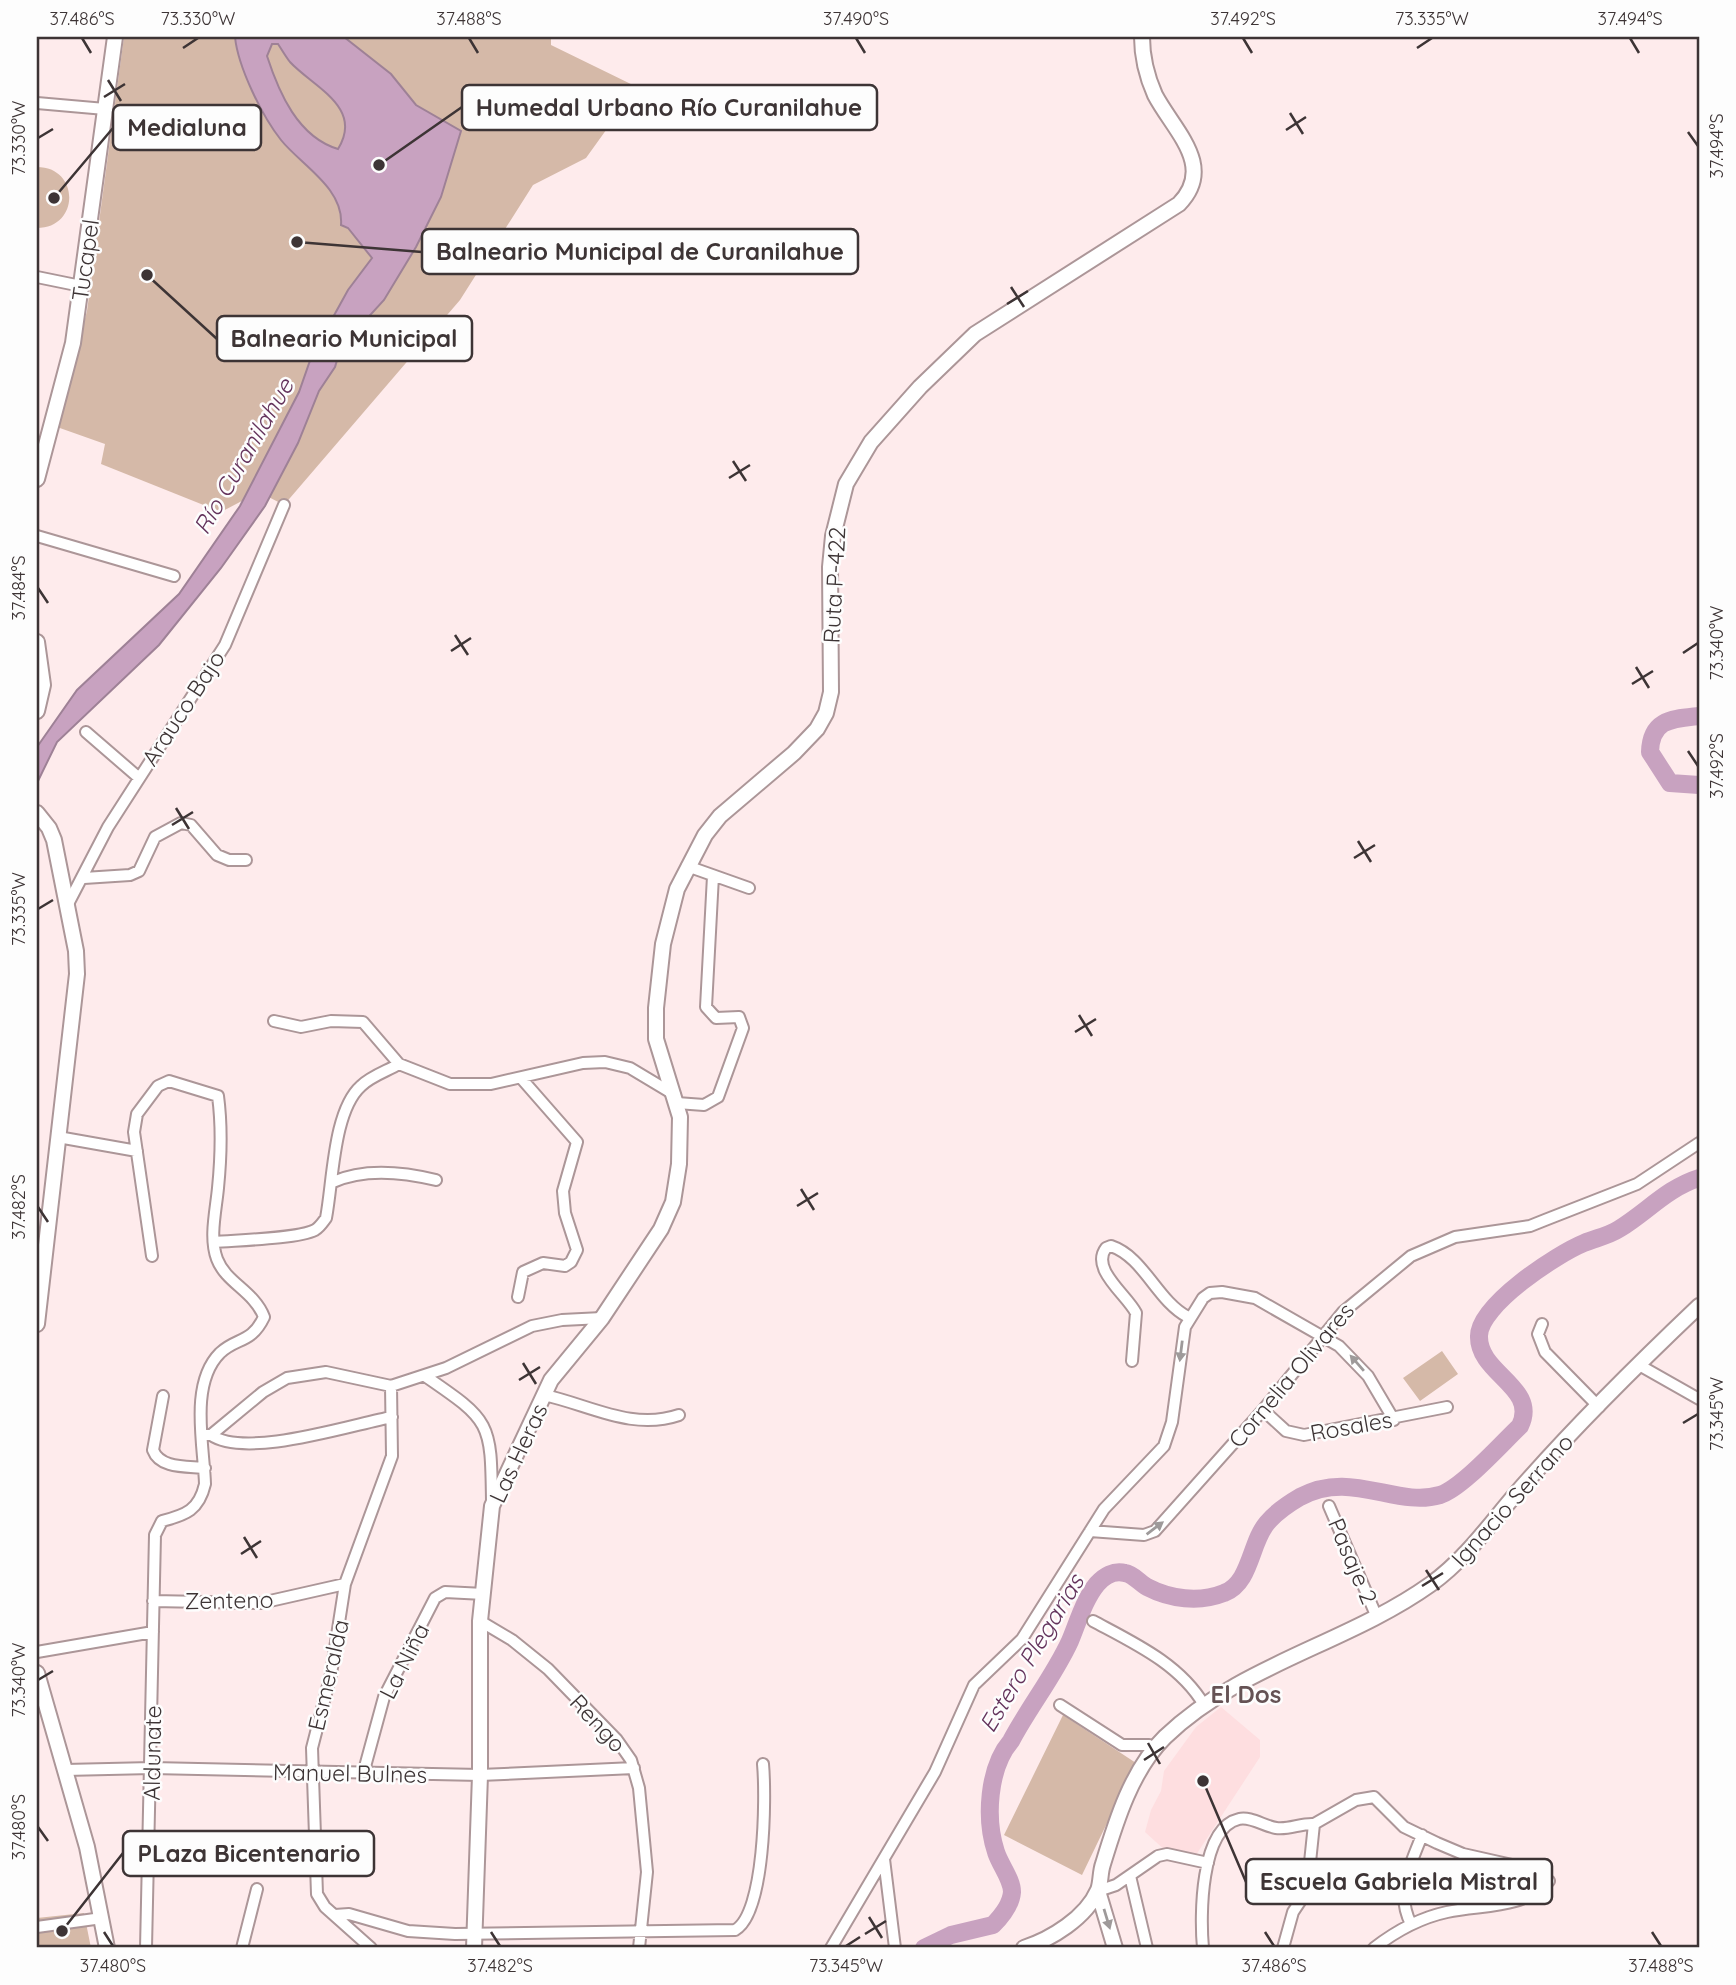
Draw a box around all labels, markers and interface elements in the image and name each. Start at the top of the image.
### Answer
text: 37.486°S [49,7,115,30]
text: 73.330°W [161,7,235,30]
text: 37.488°S [436,7,502,30]
text: 37.490°S [823,7,889,30]
text: 37.492°S [1210,7,1276,30]
text: 73.335°W [1395,7,1469,30]
text: 37.494°S [1597,7,1663,30]
callout: Humedal Urbano Río Curanilahue [462,85,877,130]
text: Humedal Urbano Río Curanilahue [476,92,862,122]
text: 73.330°W [7,101,30,175]
callout: Medialuna [113,105,261,150]
text: Medialuna [127,112,247,142]
text: 37.494°S [1705,113,1728,179]
street label: Tucapel [65,217,105,303]
callout: Balneario Municipal de Curanilahue [422,229,858,274]
text: Balneario Municipal de Curanilahue [436,236,844,266]
callout: Balneario Municipal [217,316,472,361]
text: Balneario Municipal [230,323,458,353]
water label: Río Curanilahue [186,371,300,539]
street label: Ruta P-422 [816,526,852,644]
text: 37.484°S [7,555,30,621]
text: 73.340°W [1705,606,1728,680]
street label: Arauco Bajo [135,645,231,771]
text: 37.492°S [1705,733,1728,799]
text: 73.335°W [7,872,30,946]
text: 37.482°S [7,1174,30,1240]
street label: Cornelia Olivares [1222,1297,1360,1453]
one-way arrow [1175,1340,1186,1362]
one-way arrow [1349,1354,1365,1372]
text: 73.345°W [1705,1377,1728,1451]
street label: Las Heras [482,1399,554,1507]
street label: Rosales [1308,1405,1394,1447]
street label: Ignacio Serrano [1445,1428,1579,1572]
street label: Pasaje 2 [1322,1514,1384,1608]
one-way arrow [1146,1521,1164,1535]
water label: Estero Plegarias [972,1567,1091,1737]
street label: Zenteno [184,1585,274,1615]
street label: Esmeralda [301,1617,355,1733]
street label: La Niña [373,1618,435,1704]
text: 73.340°W [7,1643,30,1717]
district label: El Dos [1211,1679,1281,1709]
street label: Rengo [564,1688,632,1758]
street label: Aldunate [137,1705,167,1801]
street label: Manuel Bulnes [273,1757,427,1789]
text: 37.480°S [7,1794,30,1860]
callout: PLaza Bicentenario [123,1831,374,1876]
text: PLaza Bicentenario [137,1838,361,1868]
callout: Escuela Gabriela Mistral [1246,1859,1552,1904]
text: Escuela Gabriela Mistral [1260,1866,1538,1896]
one-way arrow [1102,1909,1112,1930]
text: 37.480°S [80,1954,146,1977]
text: 37.482°S [467,1954,533,1977]
text: 73.345°W [809,1954,883,1977]
text: 37.486°S [1241,1954,1307,1977]
text: 37.488°S [1628,1954,1694,1977]

